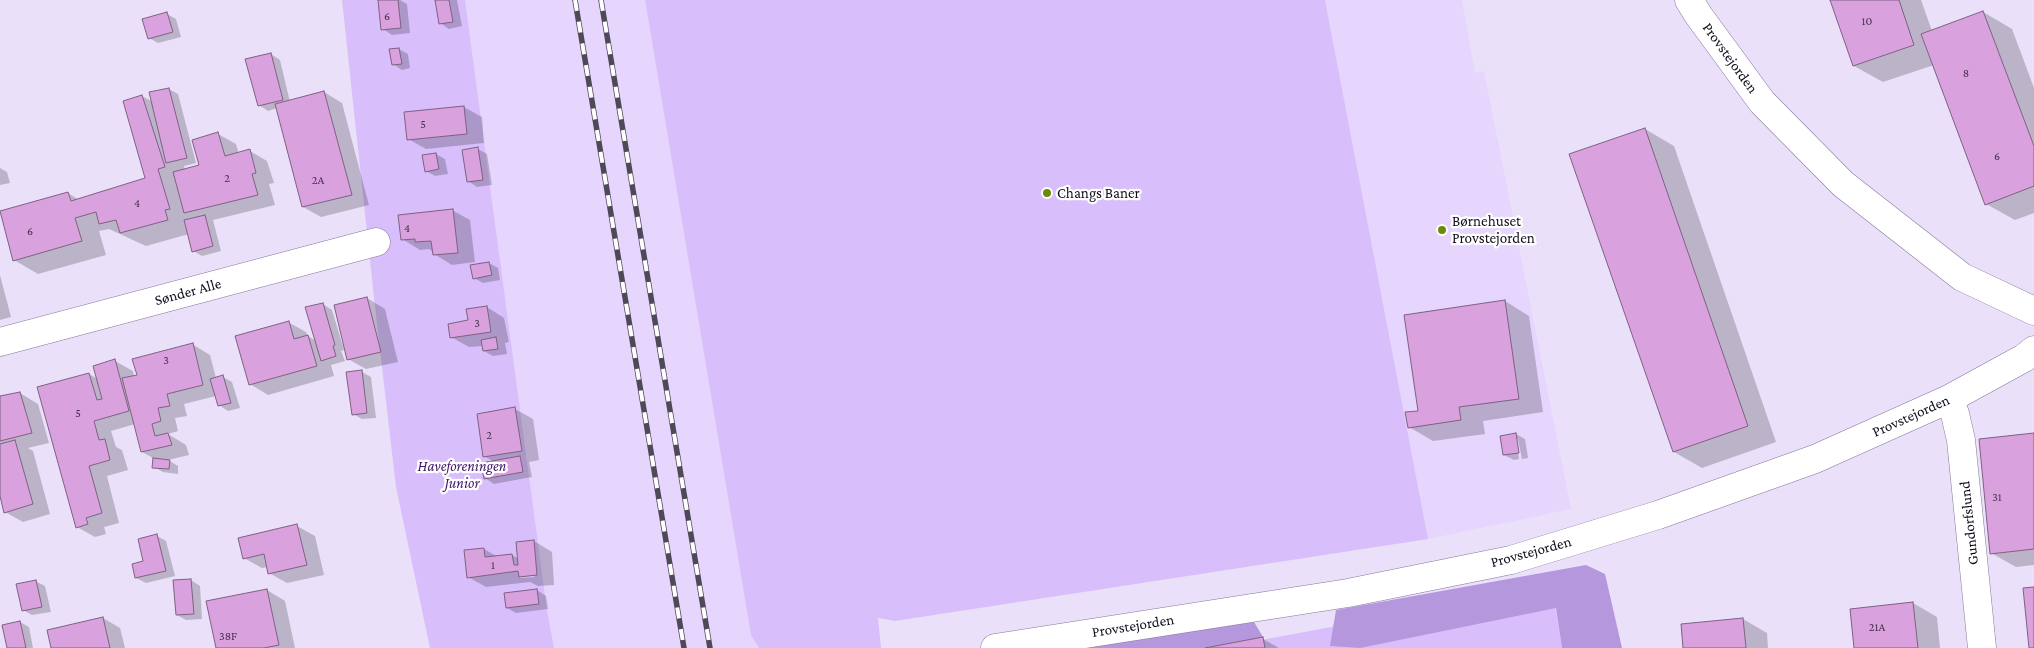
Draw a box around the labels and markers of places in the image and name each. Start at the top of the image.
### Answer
place label: Changs Baner [1057,184,1140,202]
marker: Changs Baner [1041,187,1053,199]
place label: Børnehuset Provstejorden [1452,212,1535,247]
marker: Børnehuset Provstejorden [1436,224,1448,236]

